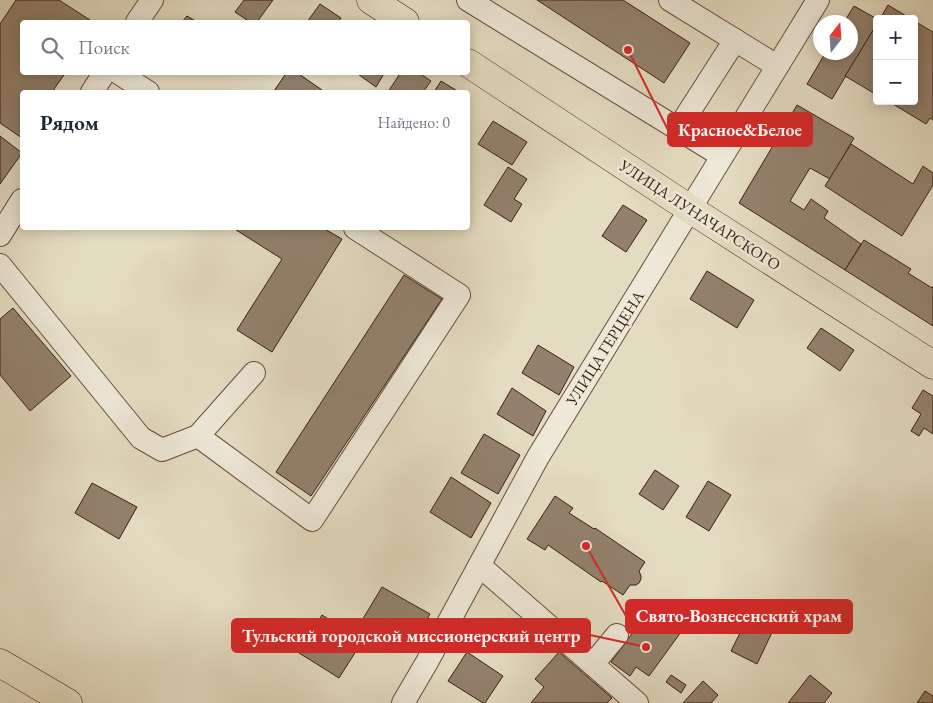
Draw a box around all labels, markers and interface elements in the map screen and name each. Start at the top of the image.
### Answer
north arrow [813,15,858,60]
map controls [873,15,918,105]
button: + [873,15,918,60]
search box [20,20,470,75]
icon: search [38,34,66,62]
text: Поиск [78,35,130,60]
button: − [873,60,918,105]
text: Рядом [40,109,99,136]
text: Найдено: 0 [378,112,450,133]
callout: Красное&Белое [668,113,812,146]
text: Красное&Белое [678,118,803,141]
street label: УЛИЦА ЛУНАЧАРСКОГО [614,154,785,275]
street label: УЛИЦА ГЕРЦЕНА [561,286,649,410]
callout: Свято-Вознесенский храм [626,600,852,633]
text: Свято-Вознесенский храм [636,604,842,627]
callout: Тульский городской миссионерский центр [232,619,590,652]
text: Тульский городской миссионерский центр [242,624,580,647]

